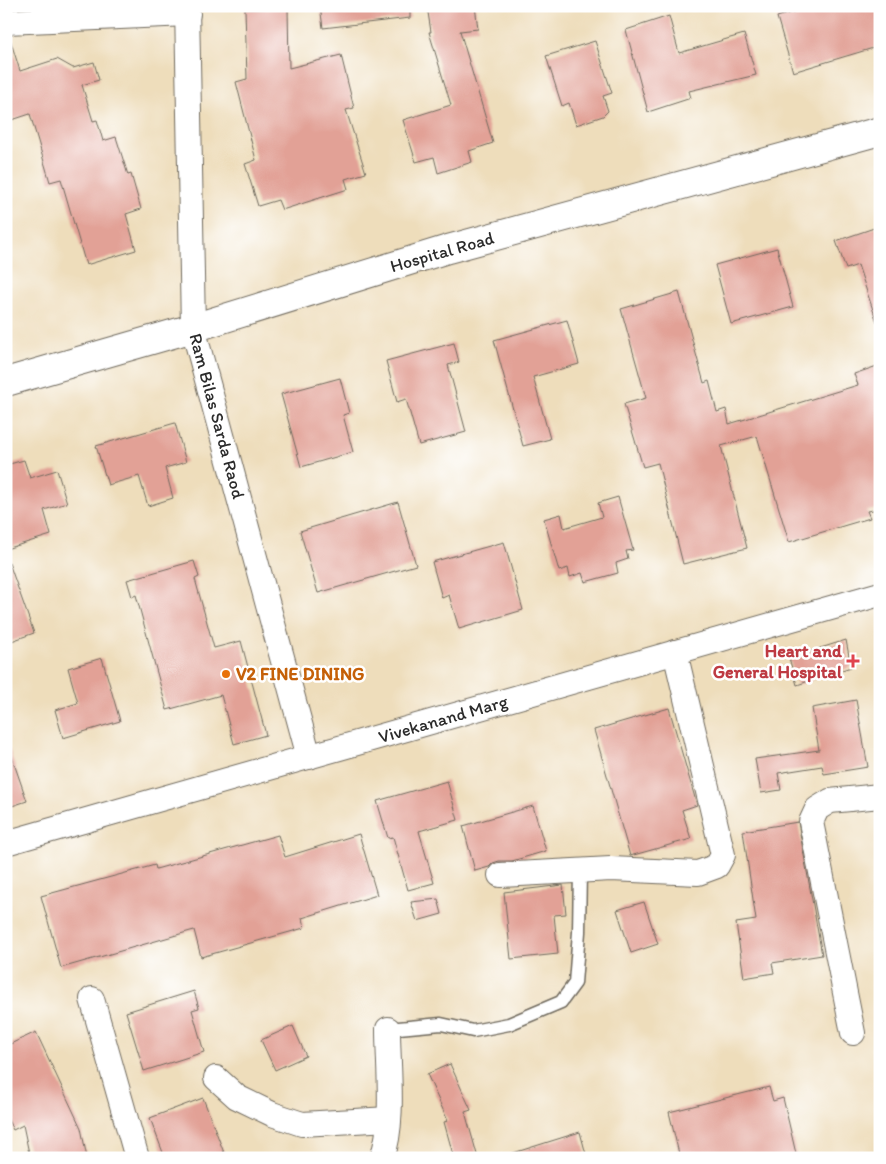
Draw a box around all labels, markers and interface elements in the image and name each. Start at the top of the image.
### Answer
street label: Hospital Road [388,227,497,277]
street label: Ram Bilas Sarda Raod [184,331,250,501]
place label: Heart and General Hospital [713,640,843,683]
marker: Heart and General Hospital [846,654,860,668]
place label: V2 FINE DINING [236,663,365,685]
marker: V2 FINE DINING [220,668,232,680]
street label: Vivekanand Marg [376,690,511,748]

